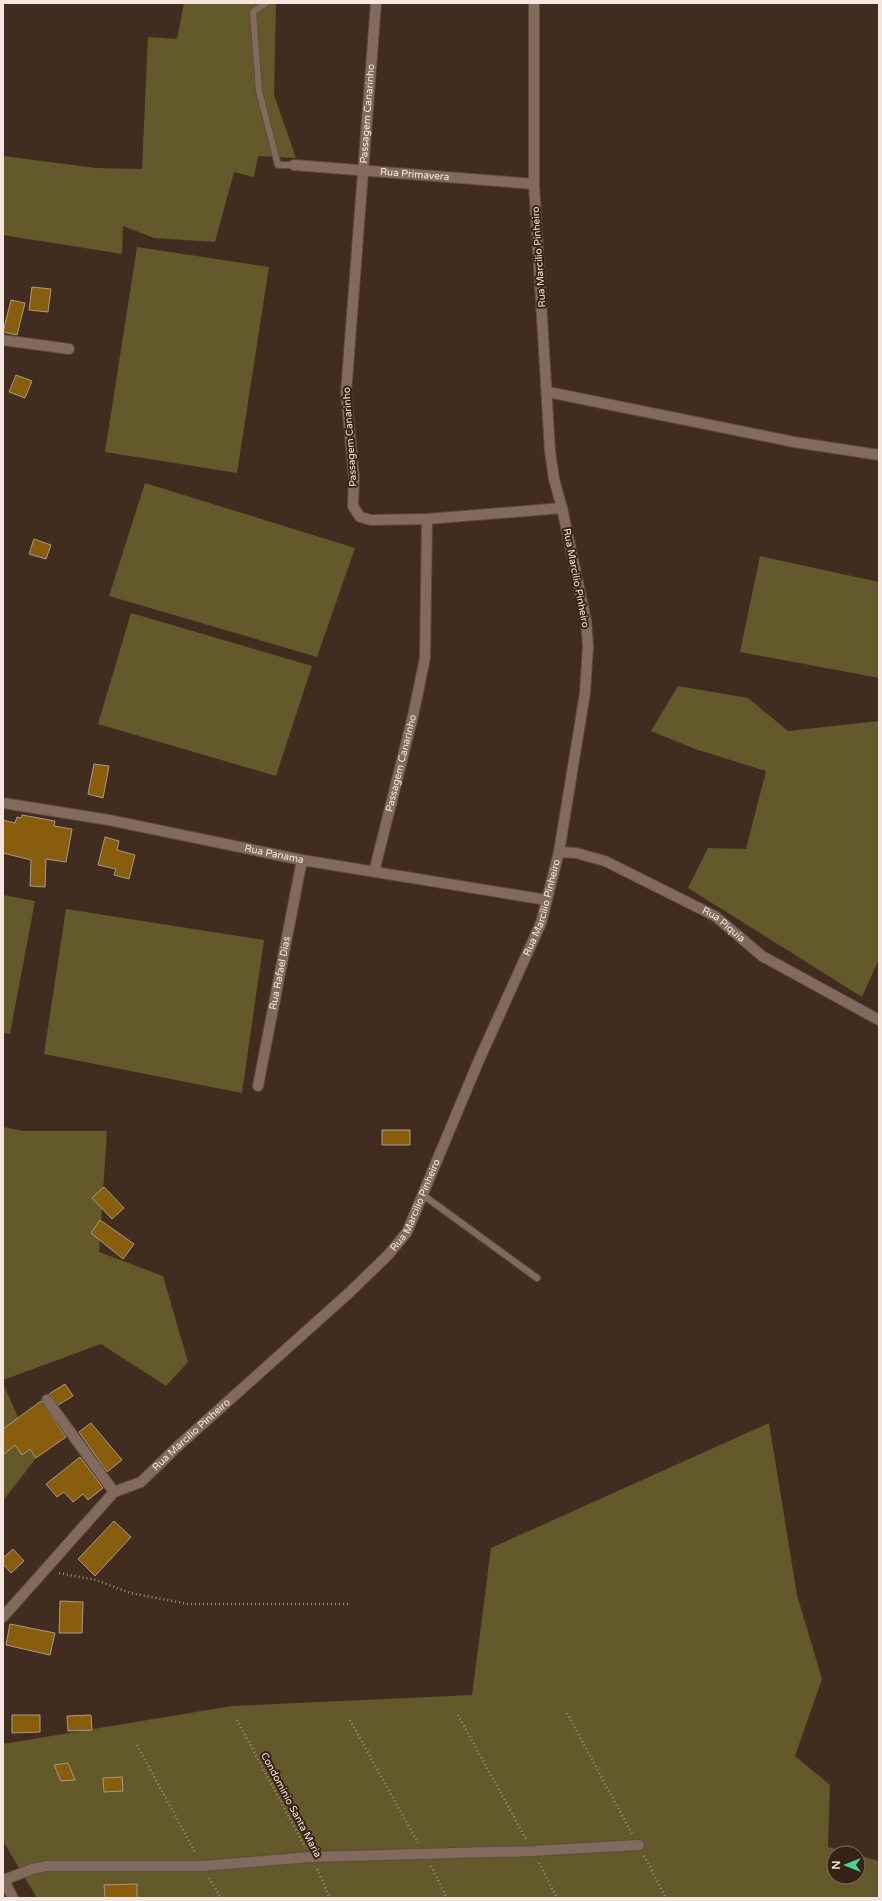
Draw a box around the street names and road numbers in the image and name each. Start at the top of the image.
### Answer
street label: Passagem Canarinho [358,63,377,164]
street label: Rua Primavera [379,166,450,183]
street label: Rua Marcilio Pinheiro [529,206,549,308]
street label: Passagem Canarinho [341,387,359,487]
street label: Rua Marcilio Pinheiro [560,527,592,629]
street label: Passagem Canarinho [383,713,419,813]
street label: Rua Panama [244,842,305,866]
street label: Rua Marcilio Pinheiro [521,858,563,958]
street label: Rua Piquia [700,905,747,945]
street label: Rua Rafael Dias [267,935,293,1011]
street label: Rua Marcilio Pinheiro [388,1157,443,1254]
street label: Rua Marcilio Pinheiro [150,1396,233,1473]
street label: Condominio Santa Maria [258,1750,324,1860]

